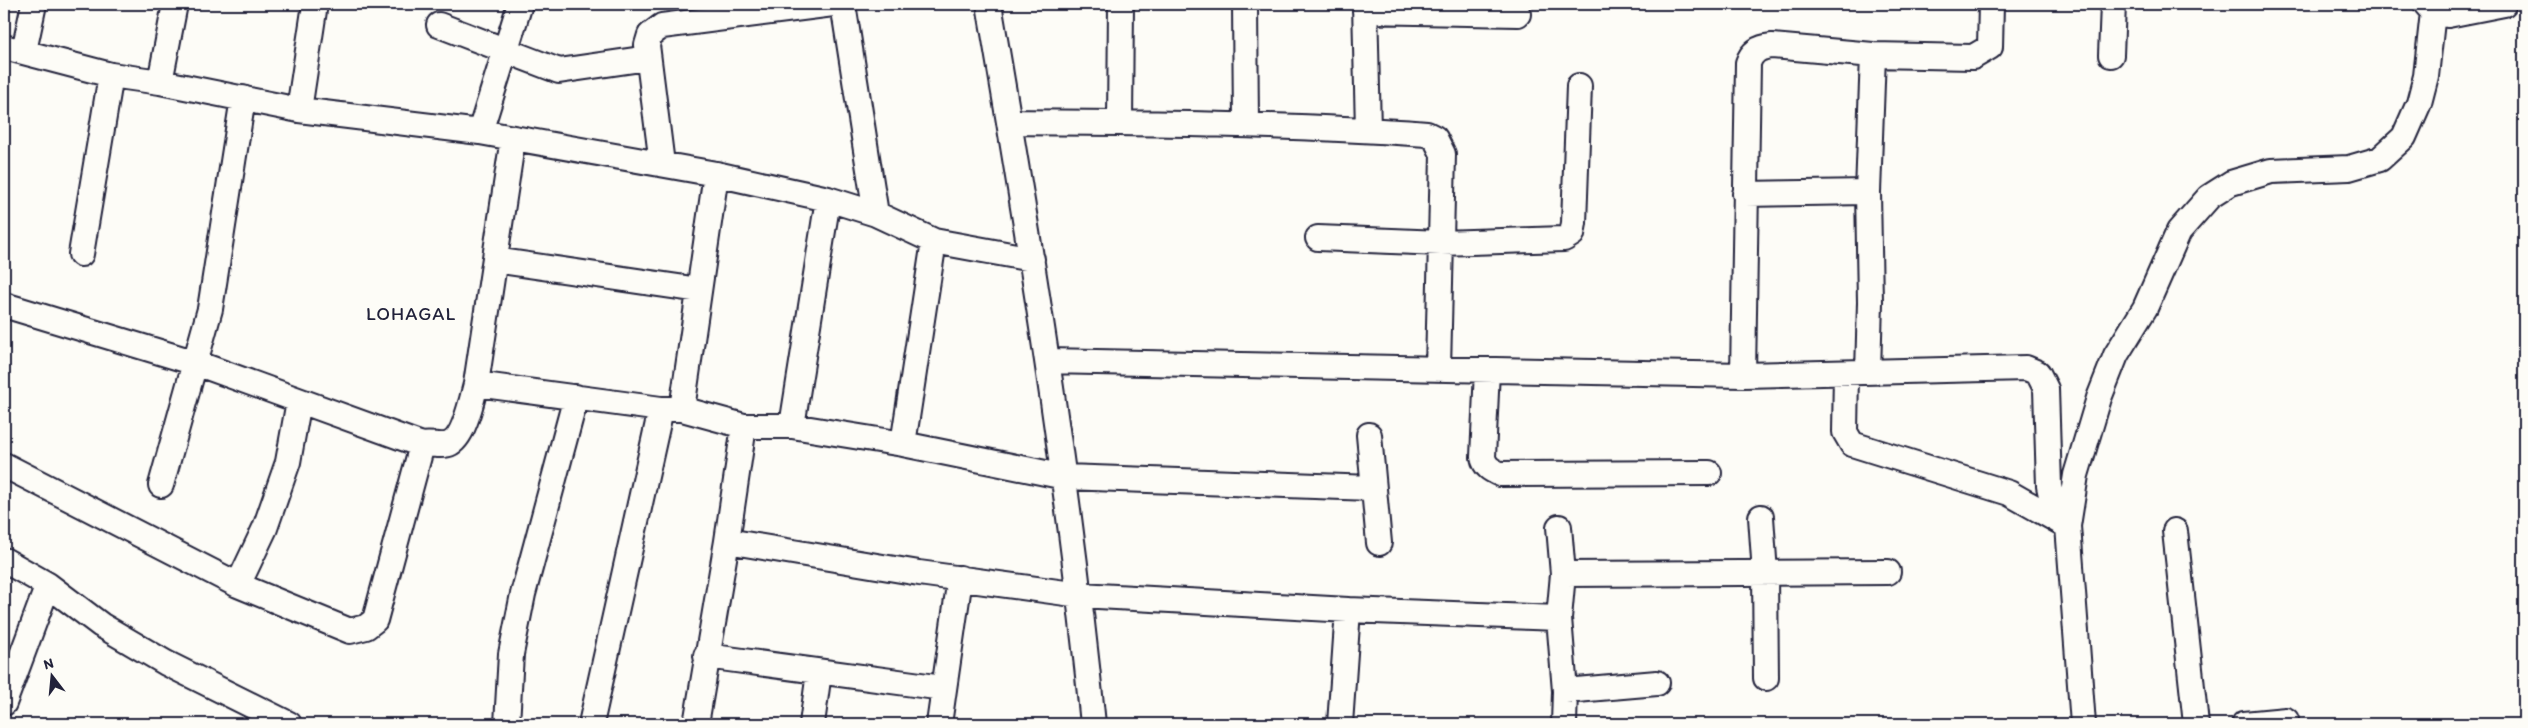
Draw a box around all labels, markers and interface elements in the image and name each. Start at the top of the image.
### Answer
district label: LOHAGAL [366,302,456,325]
north arrow [28,650,78,700]
text: N [42,655,55,673]

